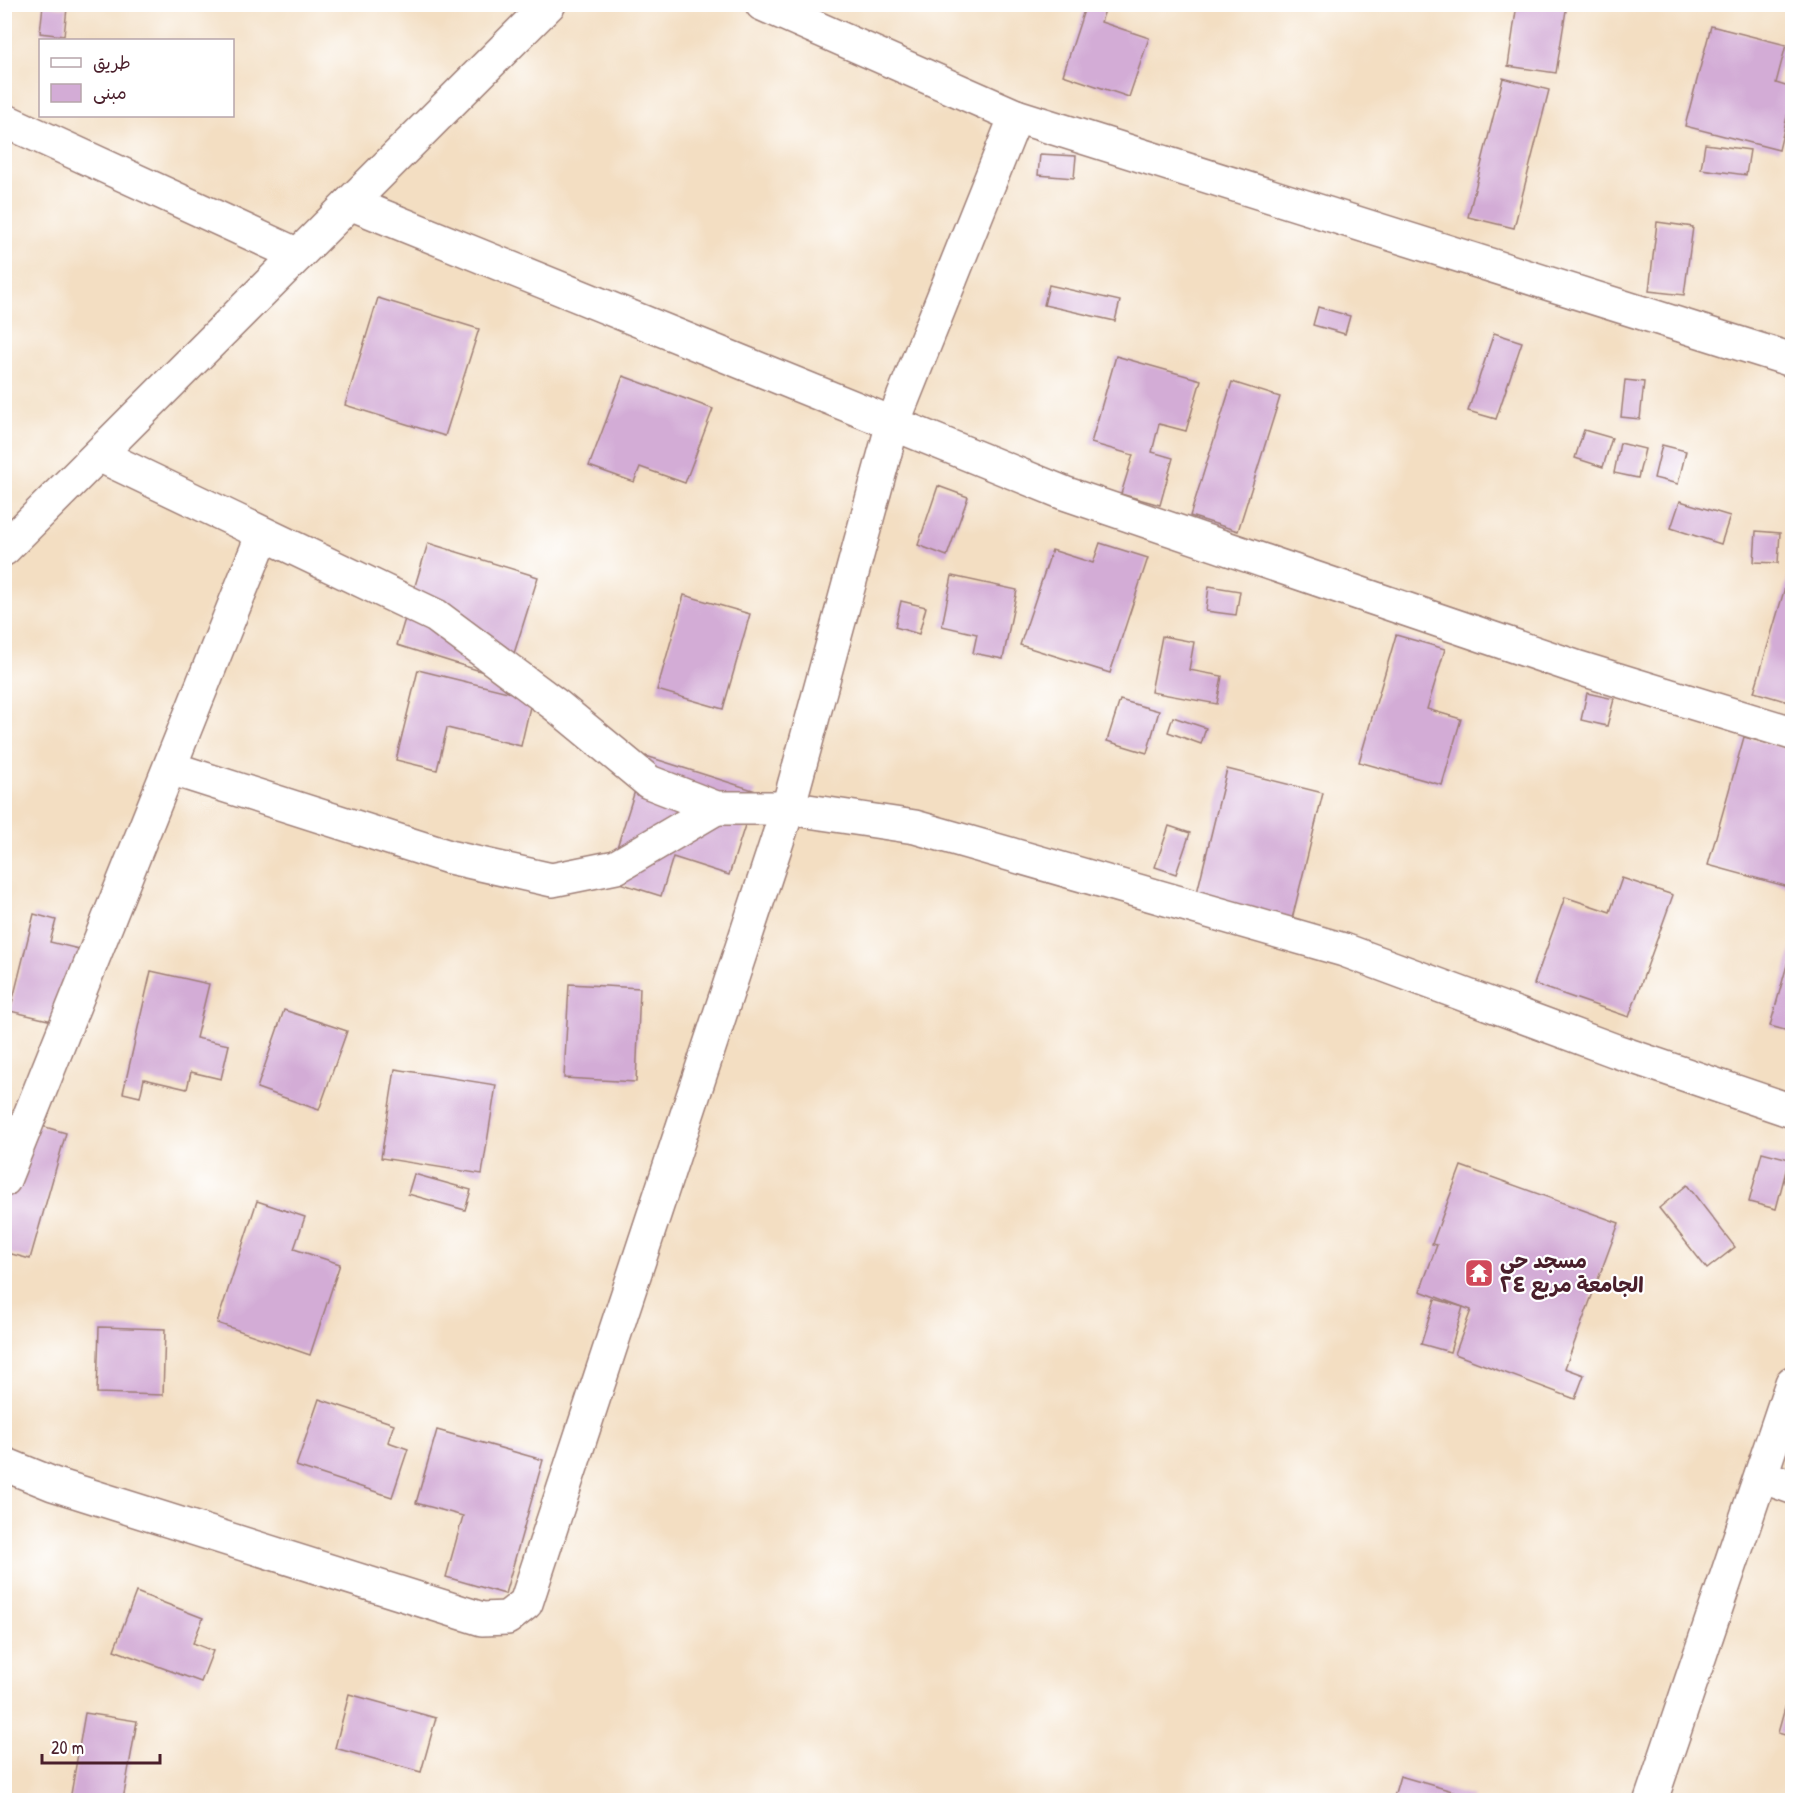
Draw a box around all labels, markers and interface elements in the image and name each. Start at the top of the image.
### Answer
legend [39,39,234,117]
text: طريق [93,50,131,75]
text: مبنى [93,80,127,105]
place label: مسجد حي الجامعة مربع ٢٤ [1500,1246,1644,1300]
temple icon: مسجد حي الجامعة مربع ٢٤ [1463,1257,1495,1289]
scale bar [42,1727,160,1765]
text: 20 m [51,1735,84,1760]

